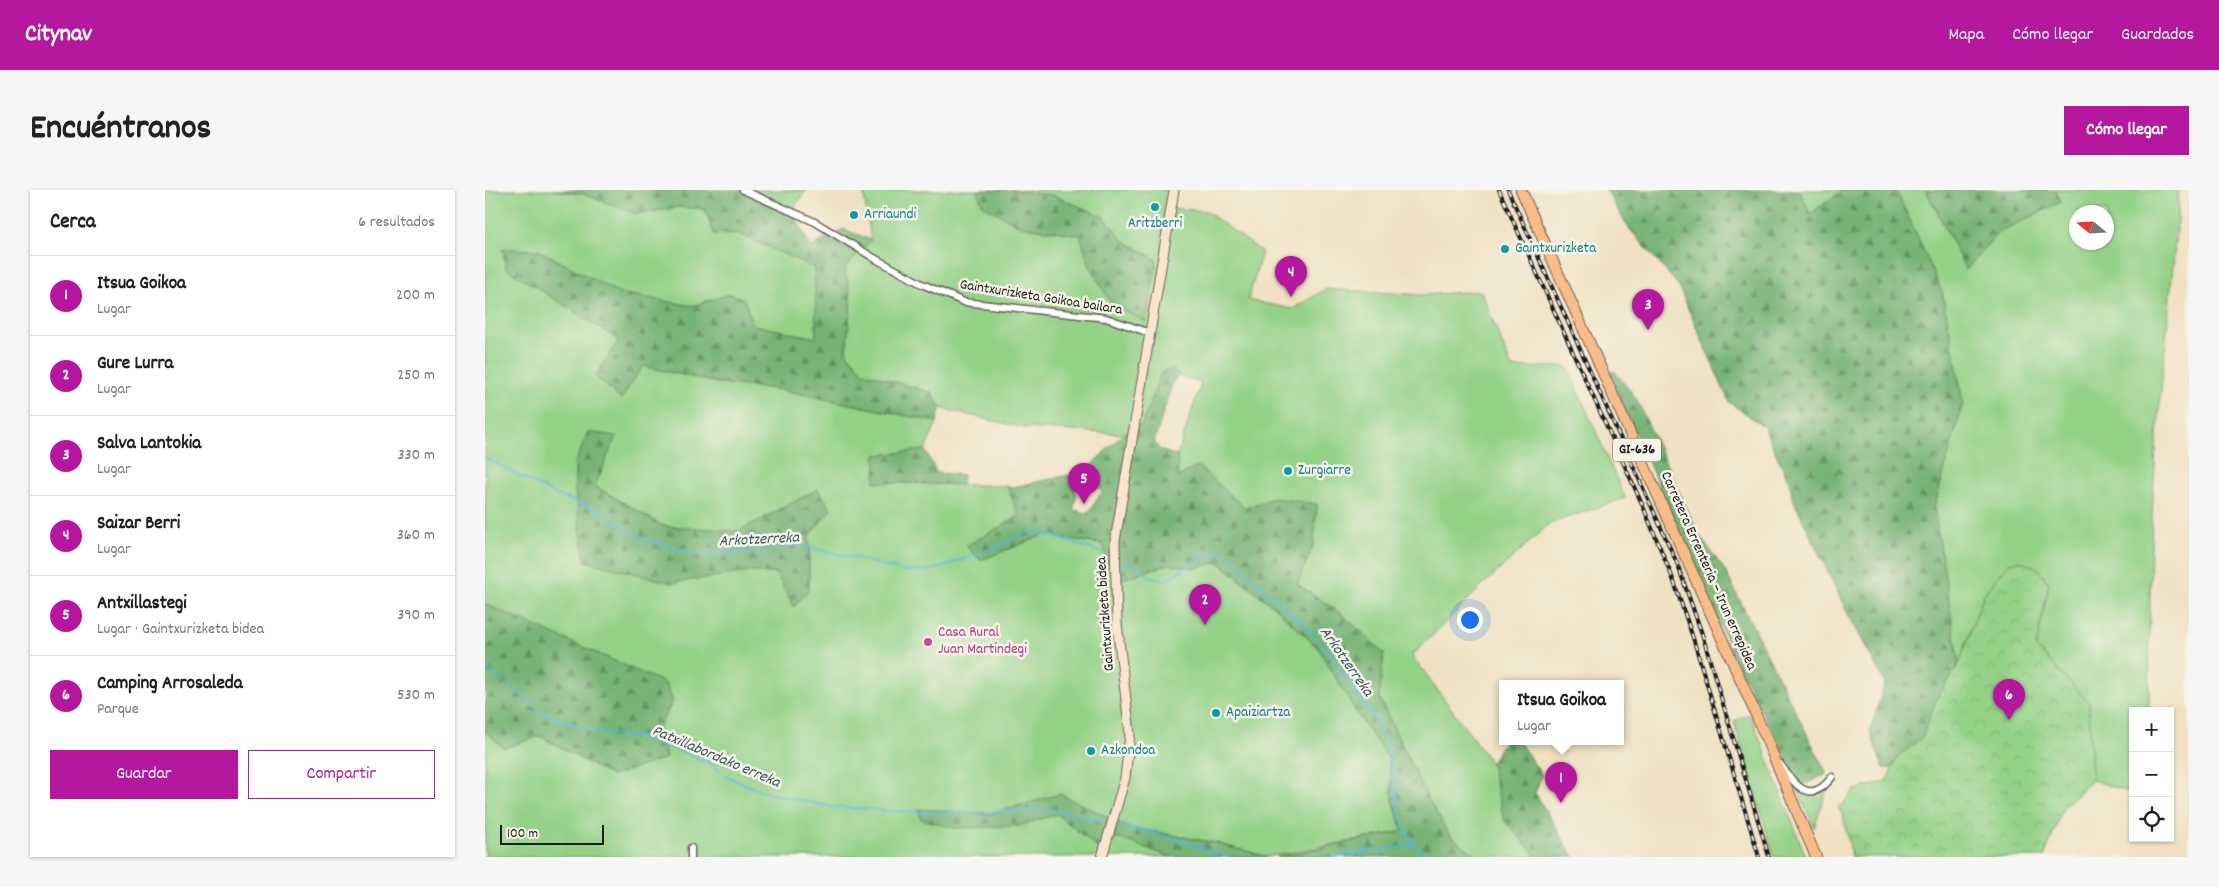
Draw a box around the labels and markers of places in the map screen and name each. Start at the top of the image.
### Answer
marker: Aritzberri [1149,201,1161,213]
place label: Arriaundi [864,204,917,226]
marker: Arriaundi [848,209,860,221]
place label: Aritzberri [1128,213,1183,235]
place label: Gaintxurizketa [1515,238,1597,260]
marker: Gaintxurizketa [1499,243,1511,255]
pin: 4 [1275,256,1307,297]
pin: 3 [1632,289,1664,330]
place label: Zurgiarre [1298,460,1351,482]
pin: 5 [1068,463,1100,504]
marker: Zurgiarre [1282,465,1294,477]
pin: 2 [1189,584,1221,625]
place label: Casa Rural Juan Martindegi [938,622,1027,661]
marker: Casa Rural Juan Martindegi [922,636,934,648]
pin: 6 [1993,679,2025,720]
place label: Apaiziartza [1226,702,1291,724]
marker: Apaiziartza [1210,707,1222,719]
place label: Azkondoa [1101,740,1156,762]
marker: Azkondoa [1085,745,1097,757]
pin: 1 [1545,762,1577,803]

